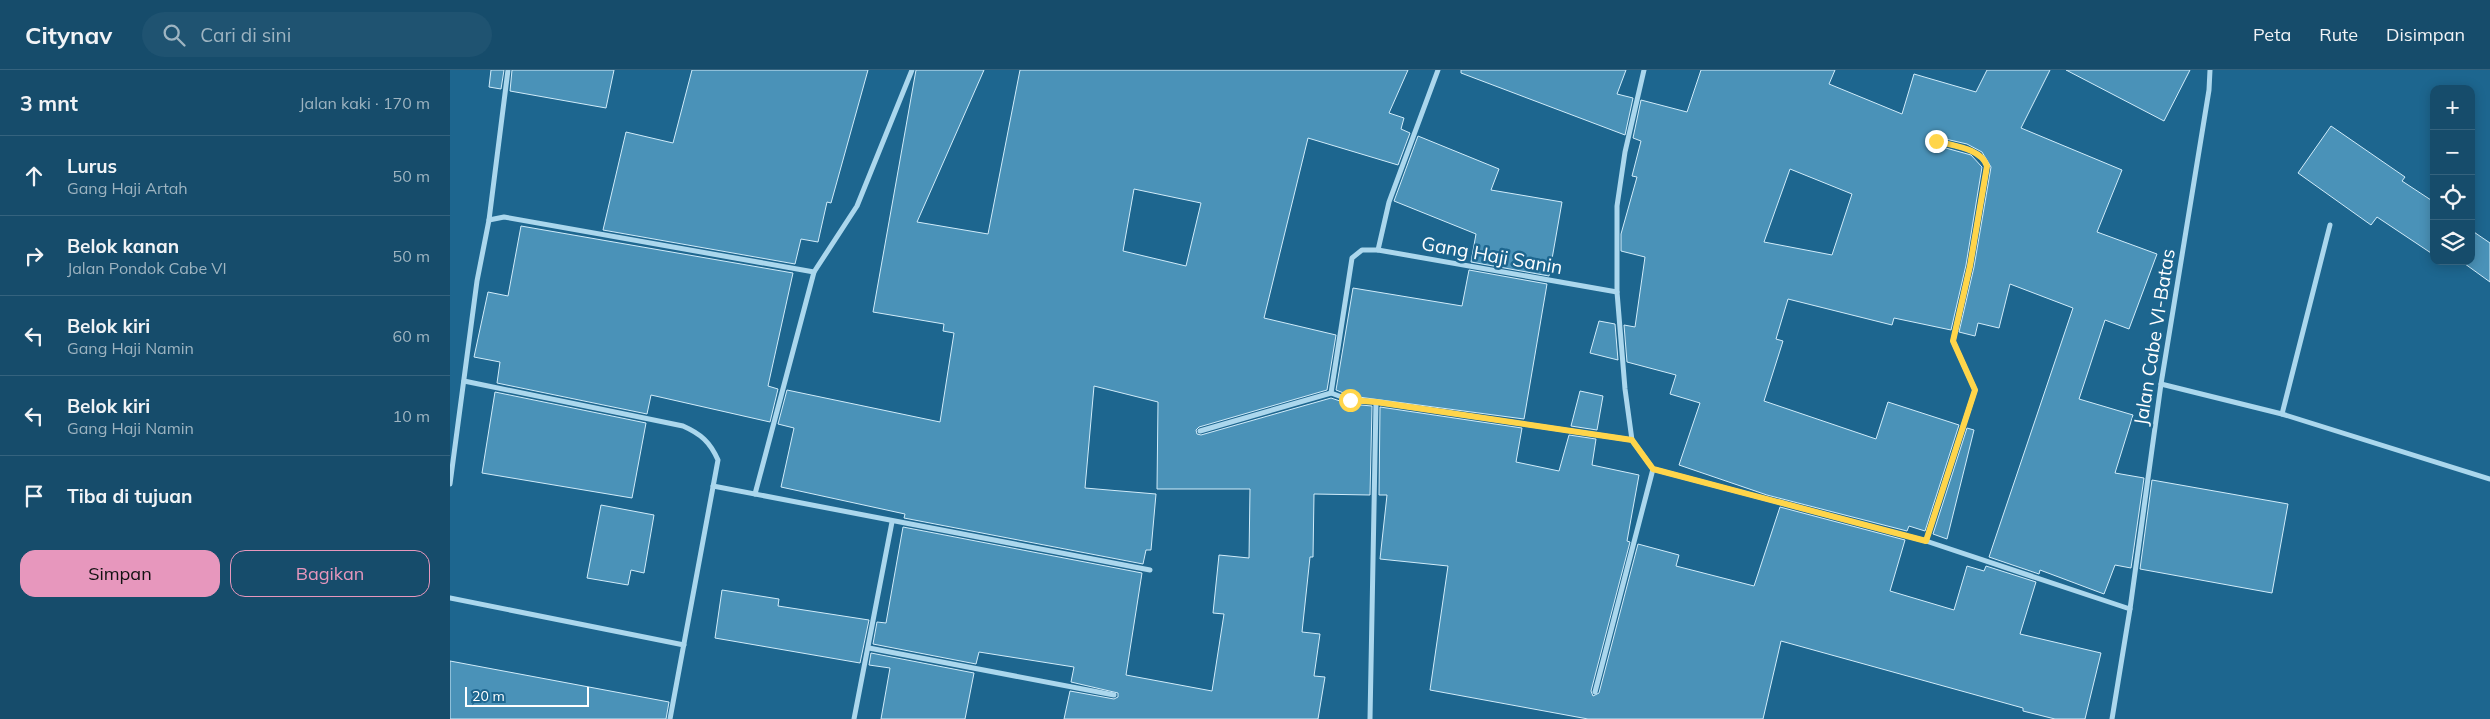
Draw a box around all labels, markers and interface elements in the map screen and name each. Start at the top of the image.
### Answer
search box [142,12,492,57]
text: Citynav [25,20,112,50]
icon: search [160,21,188,49]
text: Cari di sini [200,23,291,47]
text: Peta [2253,23,2291,46]
text: Rute [2319,23,2358,46]
text: Disimpan [2386,23,2465,46]
map controls [2430,85,2475,265]
button: + [2430,85,2475,130]
text: 3 mnt [20,90,78,116]
text: Jalan kaki · 170 m [299,93,430,113]
route end [1925,130,1948,153]
button: − [2430,130,2475,175]
text: Lurus [67,154,117,178]
icon: ahead [20,162,48,190]
text: 50 m [393,166,430,186]
button: locate [2430,175,2475,220]
text: Gang Haji Artah [67,178,188,198]
button: layers [2430,220,2475,265]
street label: Gang Haji Sanin [1420,231,1564,279]
text: Belok kanan [67,234,179,258]
icon: right [20,242,48,270]
text: 50 m [393,246,430,266]
street label: Jalan Cabe VI-Batas [2128,247,2180,427]
text: Jalan Pondok Cabe VI [67,258,227,278]
text: Belok kiri [67,314,150,338]
icon: left [20,322,48,350]
text: 60 m [393,326,430,346]
text: Gang Haji Namin [67,338,194,358]
route start [1339,389,1362,412]
text: Belok kiri [67,394,150,418]
icon: left [20,402,48,430]
text: 10 m [393,406,430,426]
text: Gang Haji Namin [67,418,194,438]
icon: arrive [20,482,48,510]
text: Tiba di tujuan [67,484,192,508]
button: Simpan [20,550,220,597]
button: Bagikan [230,550,430,597]
scale bar [465,684,589,707]
text: 20 m [472,687,505,705]

